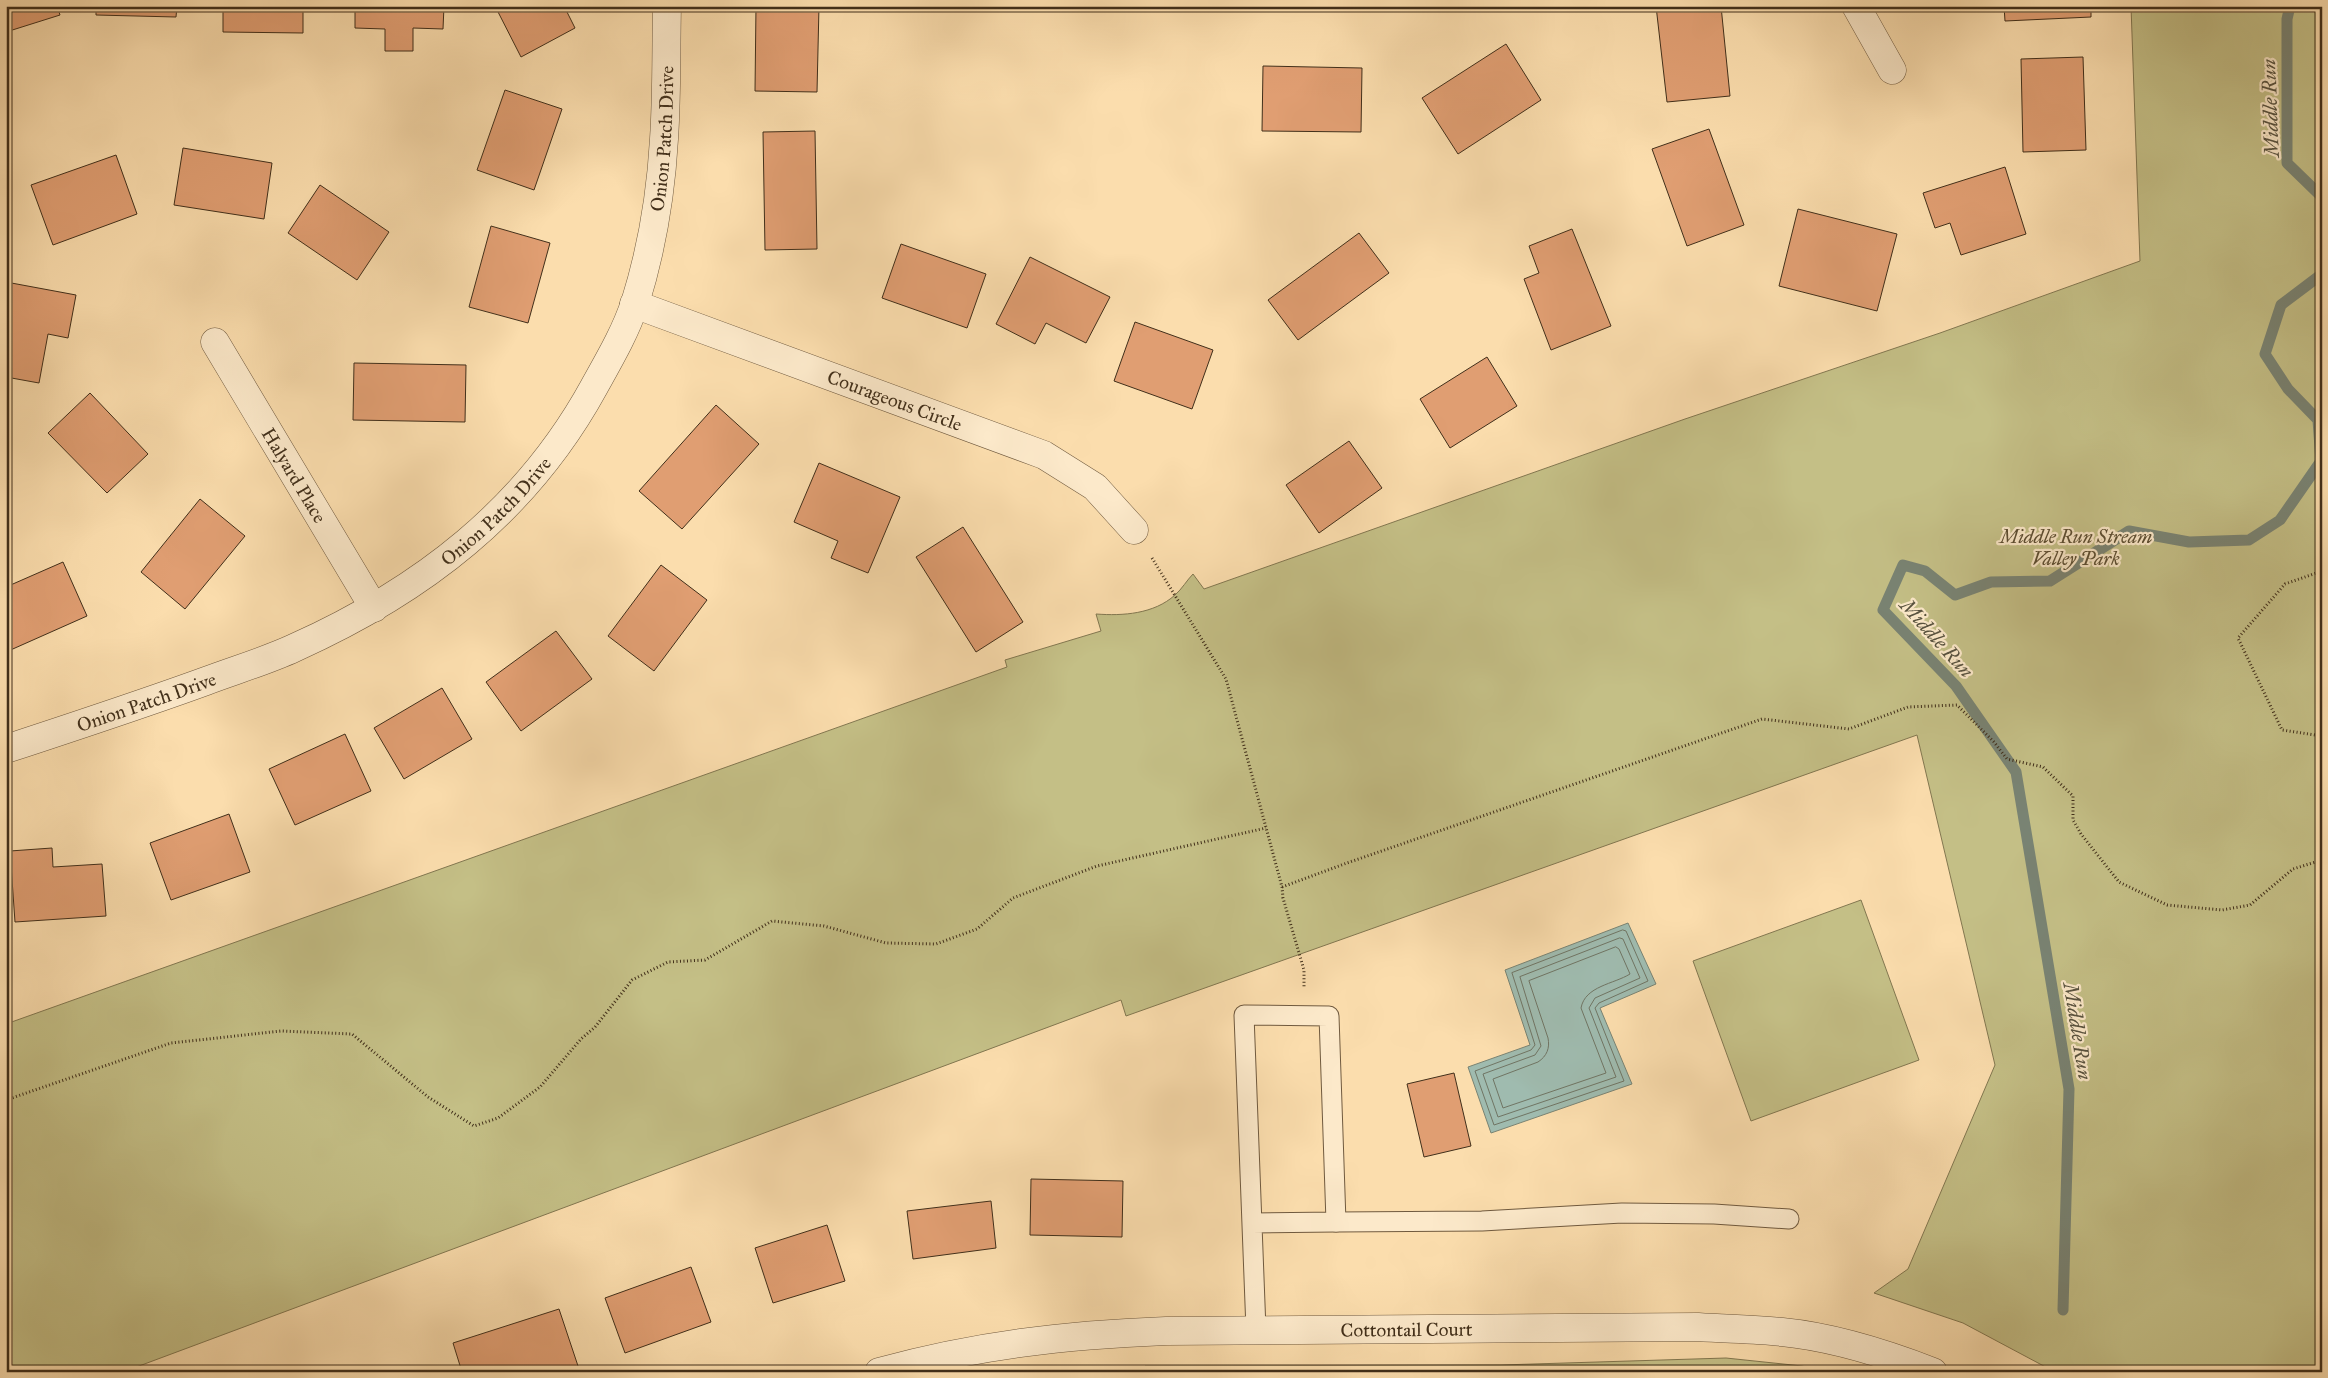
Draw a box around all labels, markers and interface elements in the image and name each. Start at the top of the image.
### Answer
water label: Middle Run [2256,58,2284,159]
street label: Onion Patch Drive [645,66,678,213]
street label: Courageous Circle [824,365,965,436]
street label: Halyard Place [257,424,331,527]
street label: Onion Patch Drive [436,452,556,571]
park label: Middle Run Stream Valley Park [1998,525,2152,570]
water label: Middle Run [1894,592,1979,683]
street label: Onion Patch Drive [74,667,219,737]
water label: Middle Run [2058,979,2098,1082]
street label: Cottontail Court [1340,1318,1473,1342]

